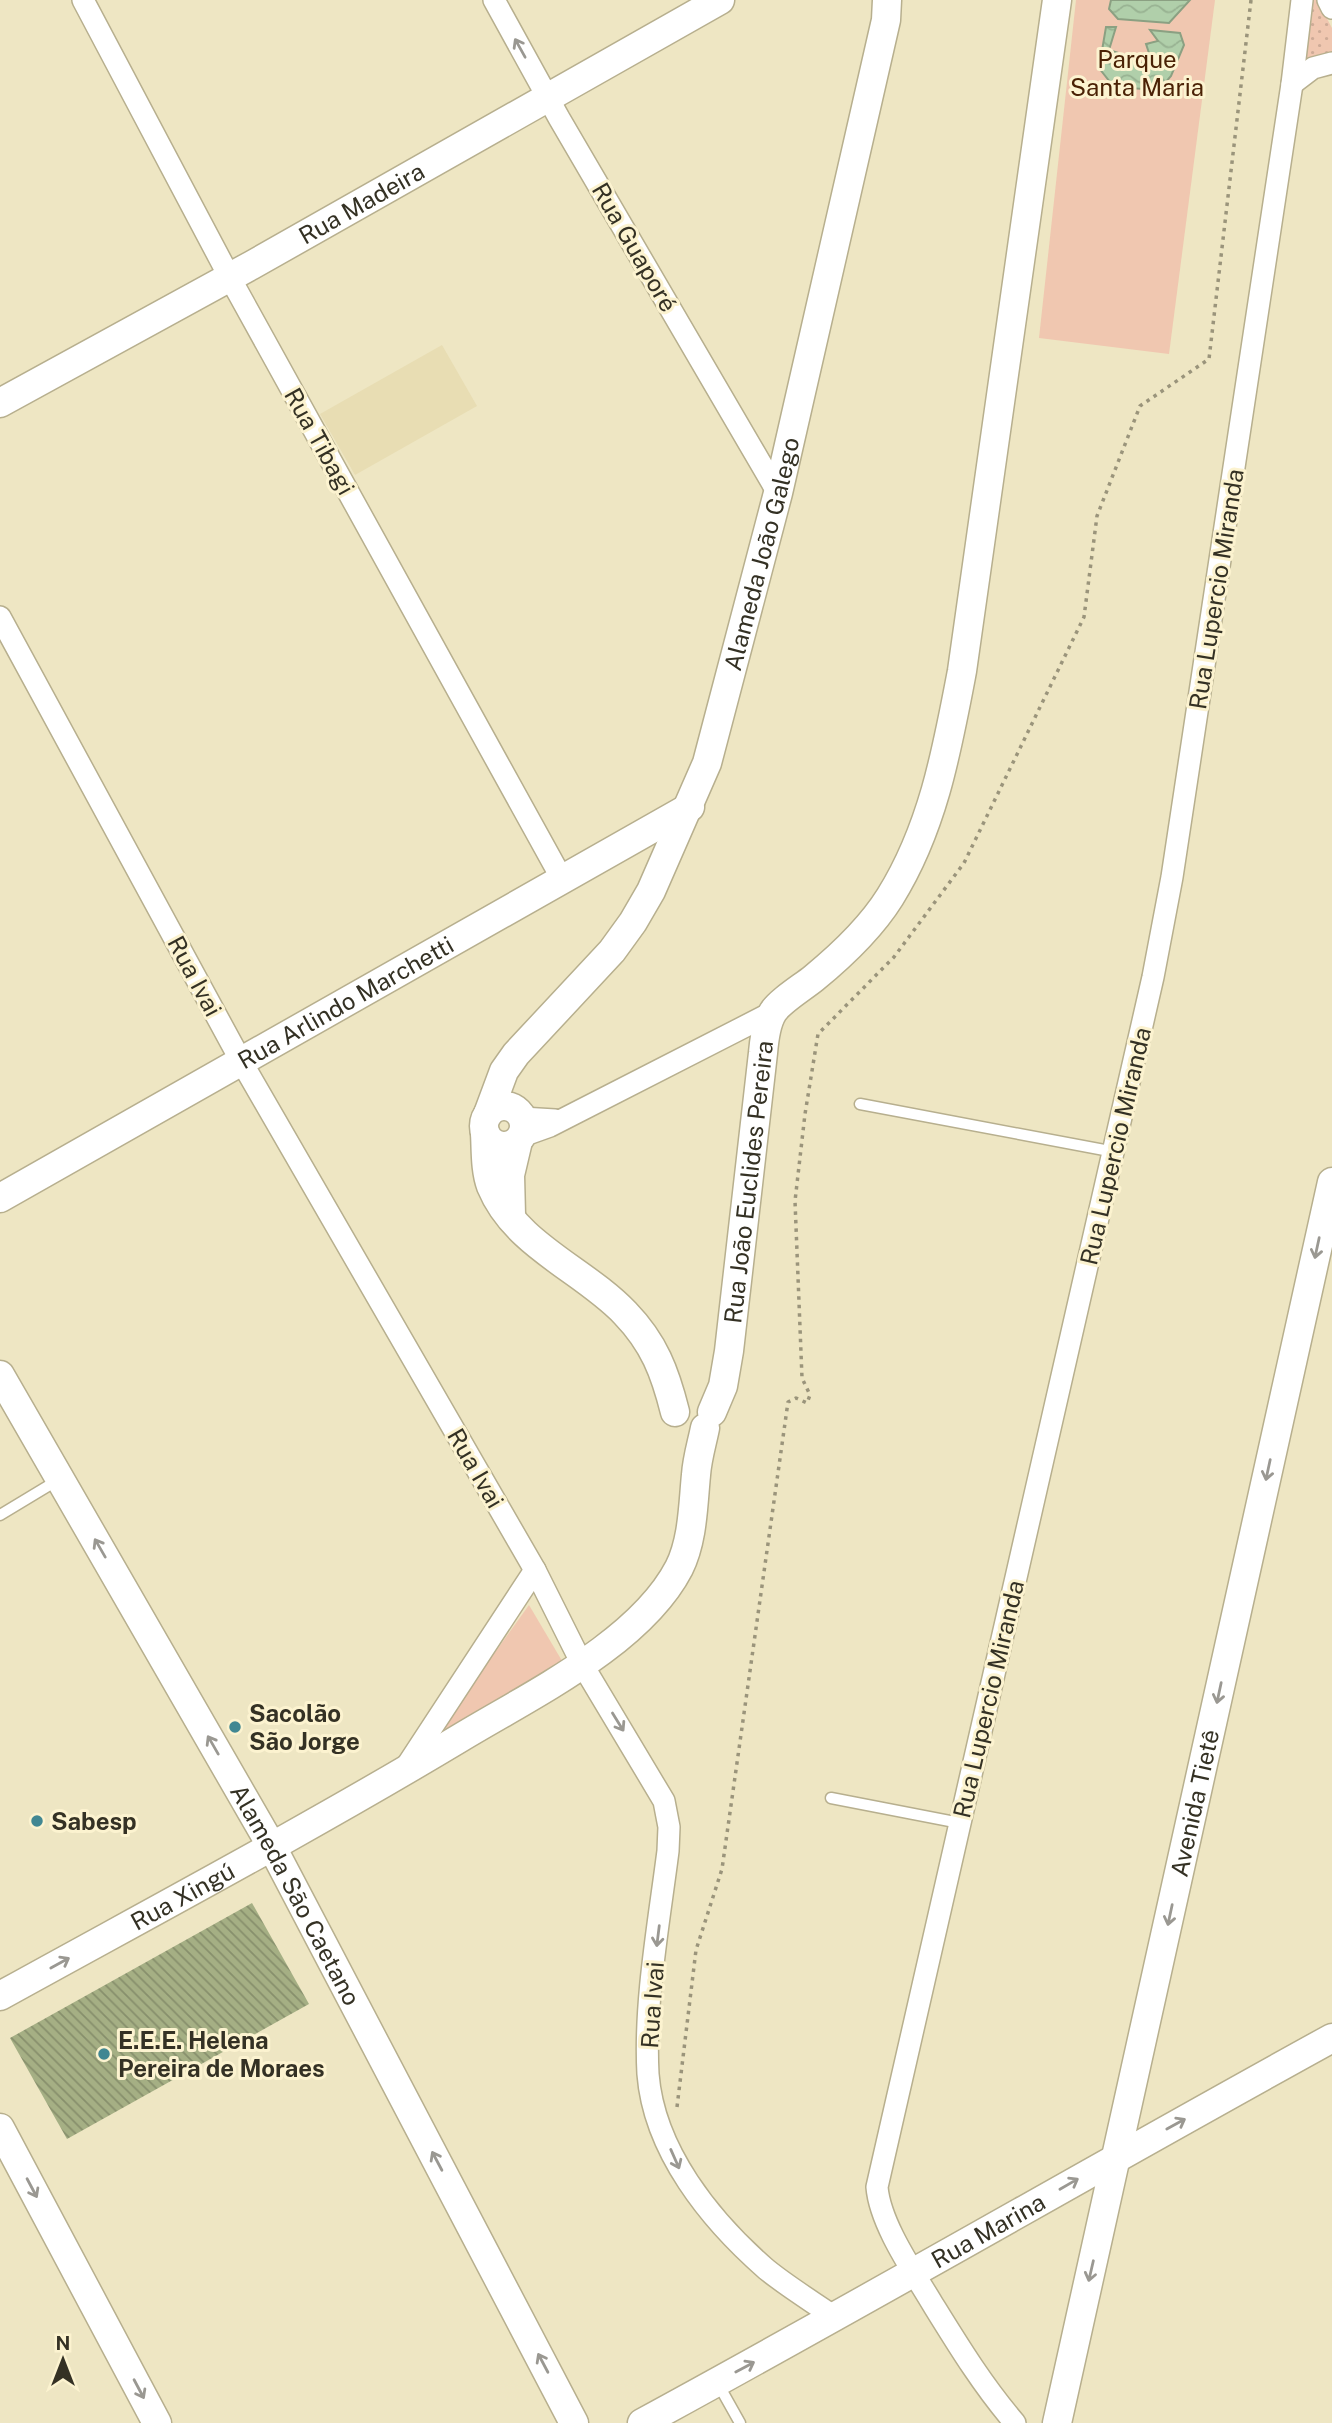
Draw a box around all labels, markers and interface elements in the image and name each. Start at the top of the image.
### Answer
one-way arrow [513,39,527,59]
park label: Parque Santa Maria [1070,45,1204,101]
street label: Rua Madeira [294,156,429,250]
street label: Rua Guaporé [587,177,683,317]
street label: Rua Tibagi [279,383,361,499]
street label: Alameda João Galego [718,434,804,673]
street label: Rua Lupercio Miranda [1183,467,1249,711]
street label: Rua Arlindo Marchetti [233,930,458,1074]
street label: Rua Ivai [162,931,228,1021]
street label: Rua Lupercio Miranda [1074,1024,1156,1268]
street label: Rua João Euclides Pereira [718,1039,778,1325]
one-way arrow [1310,1236,1324,1259]
street label: Rua Ivai [442,1423,510,1513]
one-way arrow [1261,1458,1274,1481]
one-way arrow [93,1538,107,1558]
street label: Rua Lupercio Miranda [947,1577,1029,1821]
one-way arrow [1212,1681,1225,1704]
place label: Sacolão São Jorge [249,1699,360,1755]
one-way arrow [611,1712,625,1732]
marker: Sacolão São Jorge [227,1719,243,1735]
street label: Avenida Tietê [1164,1727,1224,1879]
one-way arrow [206,1735,219,1756]
street label: Alameda São Caetano [225,1779,366,2010]
place label: Sabesp [51,1807,137,1835]
marker: Sabesp [29,1813,45,1829]
street label: Rua Xingú [126,1856,239,1936]
one-way arrow [1162,1903,1176,1926]
one-way arrow [651,1924,664,1947]
one-way arrow [49,1956,70,1969]
street label: Rua Ivai [635,1961,669,2049]
place label: E.E.E. Helena Pereira de Moraes [118,2026,325,2082]
marker: E.E.E. Helena Pereira de Moraes [96,2046,112,2062]
one-way arrow [1165,2116,1186,2130]
one-way arrow [669,2147,682,2169]
one-way arrow [430,2151,443,2172]
one-way arrow [1059,2176,1079,2190]
one-way arrow [26,2177,39,2198]
street label: Rua Marina [926,2187,1050,2274]
one-way arrow [1083,2259,1097,2282]
north arrow [28,2325,98,2395]
text: N [56,2332,70,2354]
one-way arrow [535,2353,549,2373]
one-way arrow [734,2360,755,2373]
one-way arrow [133,2378,146,2399]

